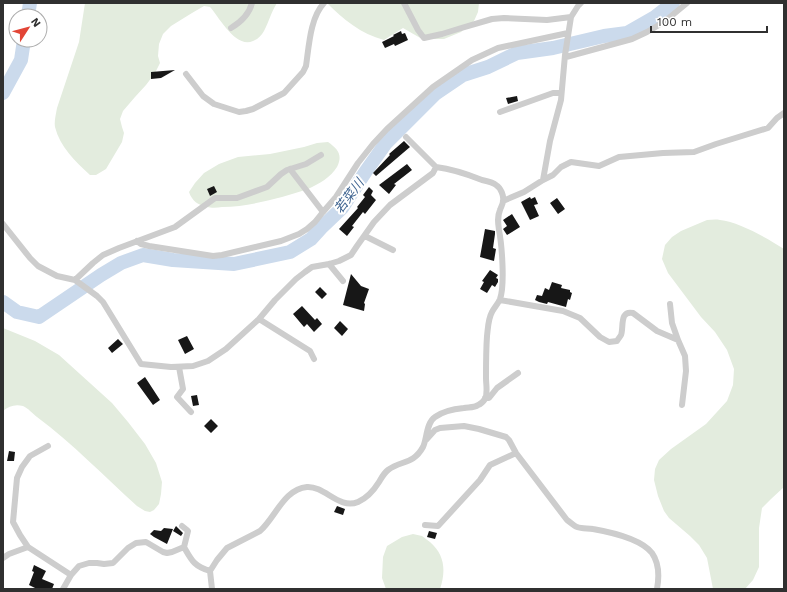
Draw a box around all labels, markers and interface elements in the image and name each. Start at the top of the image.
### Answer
north arrow [8,8,48,48]
scale bar [651,8,767,34]
text: N [28,15,43,30]
text: 100 m [657,15,692,29]
water label: 若菜川 [331,174,368,216]

